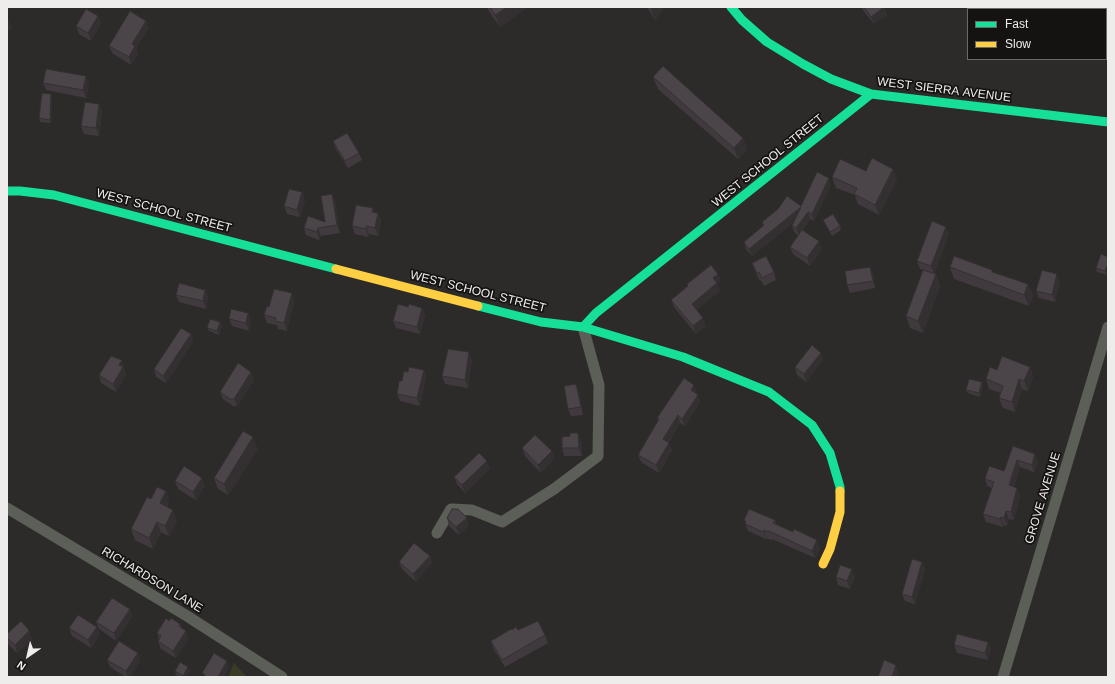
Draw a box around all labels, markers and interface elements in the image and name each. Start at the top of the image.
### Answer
legend [967,8,1107,60]
text: Fast [1005,17,1028,31]
text: Slow [1005,37,1031,51]
street label: WEST SIERRA AVENUE [876,75,1012,105]
street label: WEST SCHOOL STREET [709,112,827,210]
street label: WEST SCHOOL STREET [95,186,233,236]
street label: WEST SCHOOL STREET [409,268,547,316]
street label: GROVE AVENUE [1022,450,1064,546]
street label: RICHARDSON LANE [99,544,205,616]
north arrow [8,636,48,676]
text: N [15,659,28,673]

